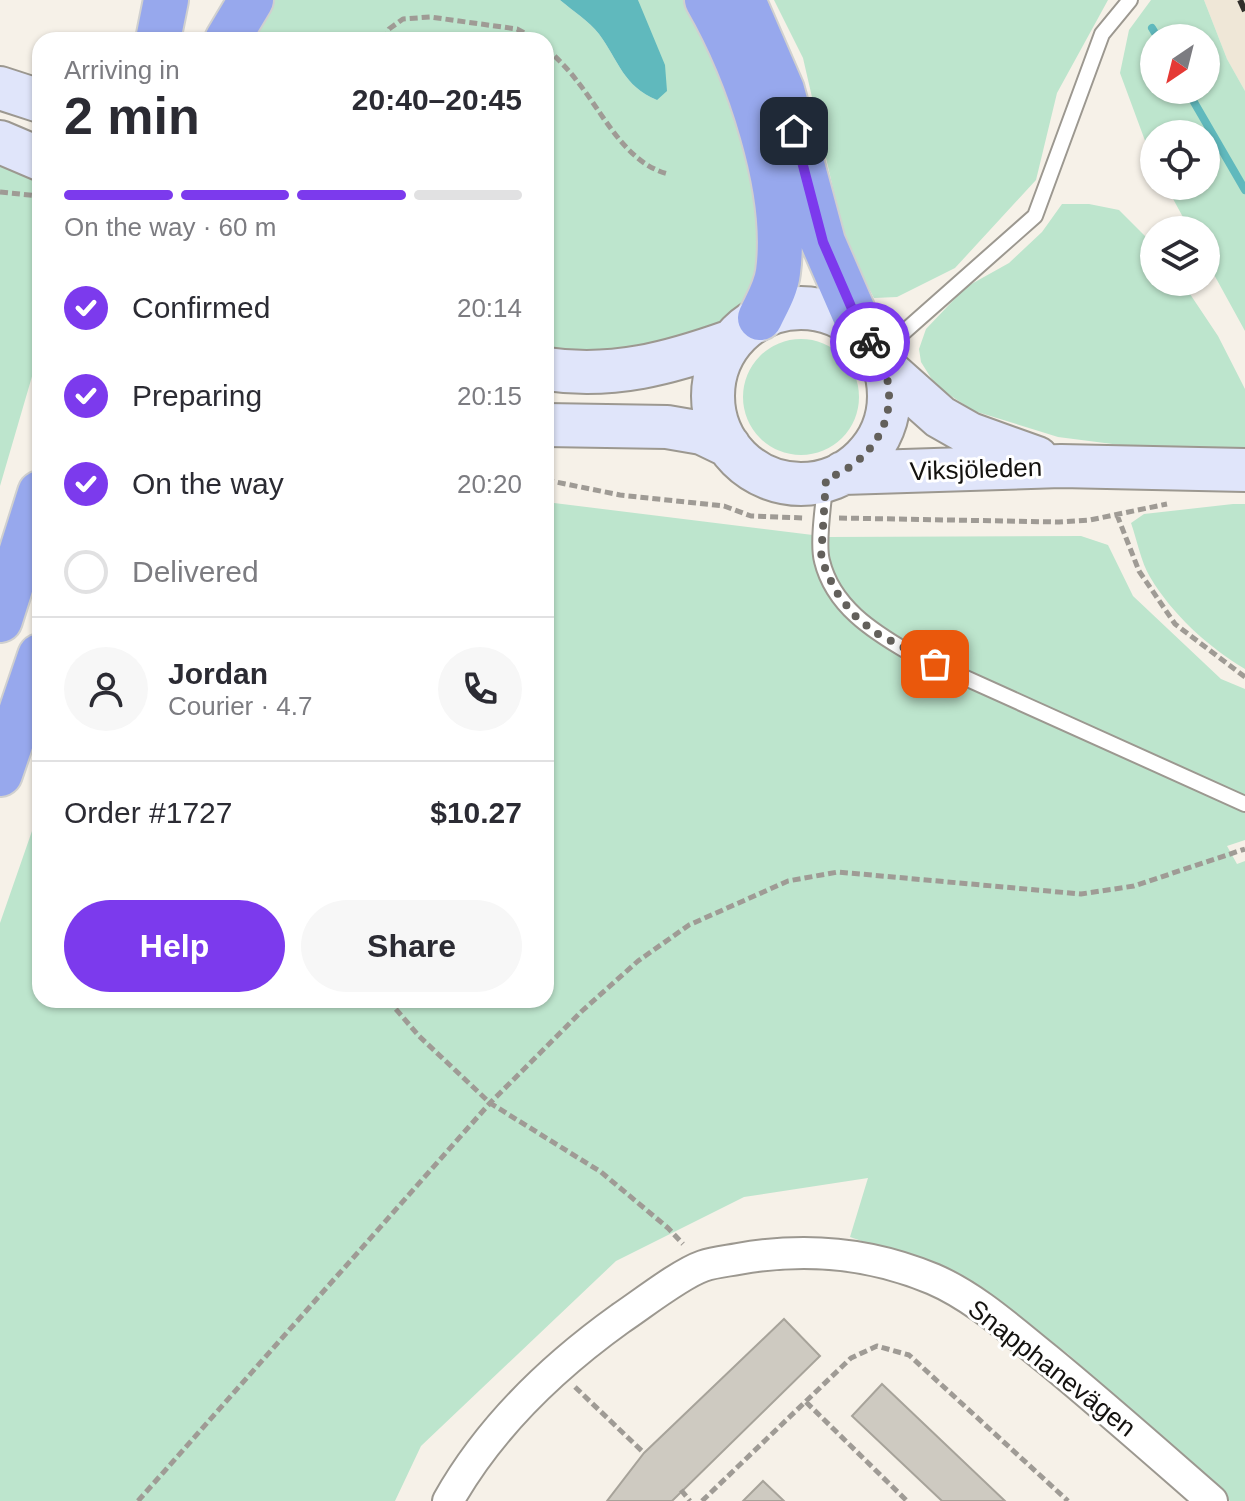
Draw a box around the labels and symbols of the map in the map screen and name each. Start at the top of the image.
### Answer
north arrow [1140,24,1220,104]
pin [760,97,828,165]
courier [830,302,910,382]
street label: Viksjöleden [909,452,1043,486]
pin [901,630,969,698]
street label: Snapphanevägen [962,1293,1142,1443]

